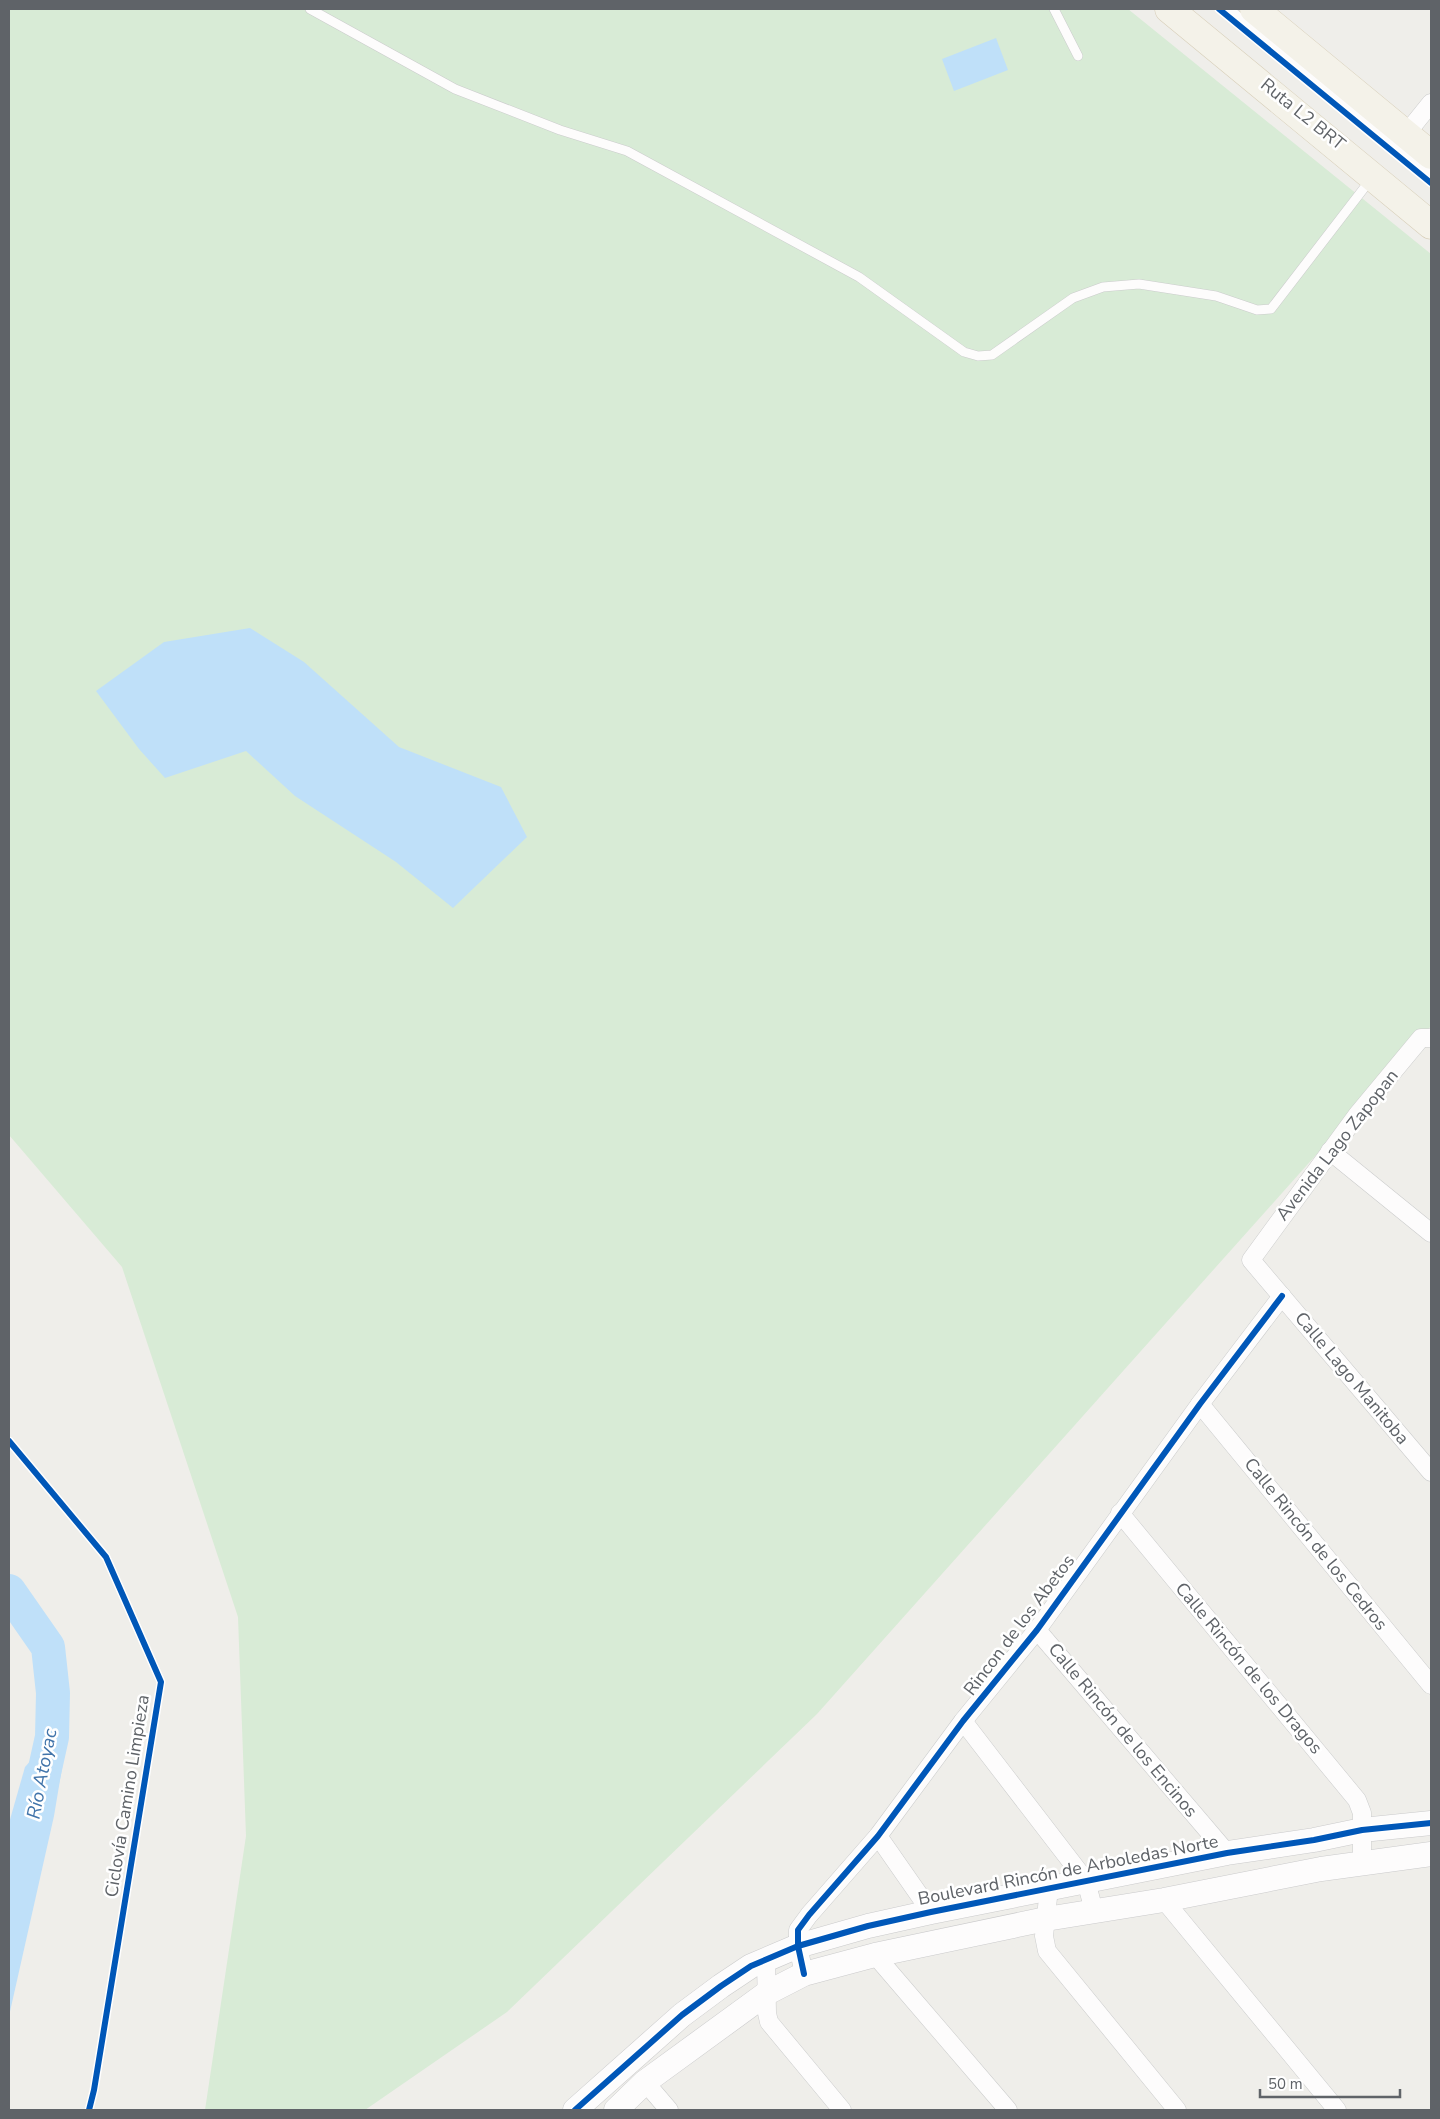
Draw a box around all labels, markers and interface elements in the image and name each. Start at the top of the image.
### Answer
street label: Ruta L2 BRT [1256,72,1351,156]
street label: Avenida Lago Zapopan [1270,1064,1404,1226]
street label: Calle Lago Manitoba [1289,1307,1415,1449]
street label: Calle Rincón de los Cedros [1239,1453,1393,1635]
street label: Rincon de los Abetos [958,1550,1080,1700]
street label: Calle Rincón de los Dragos [1170,1577,1328,1759]
street label: Calle Rincón de los Encinos [1043,1638,1203,1822]
street label: Ciclovía Camino Limpieza [99,1693,155,1899]
water label: Río Atoyac [20,1726,64,1821]
street label: Boulevard Rincón de Arboledas Norte [916,1829,1220,1911]
scale bar [1260,2066,1400,2098]
text: 50 m [1268,2074,1303,2094]

